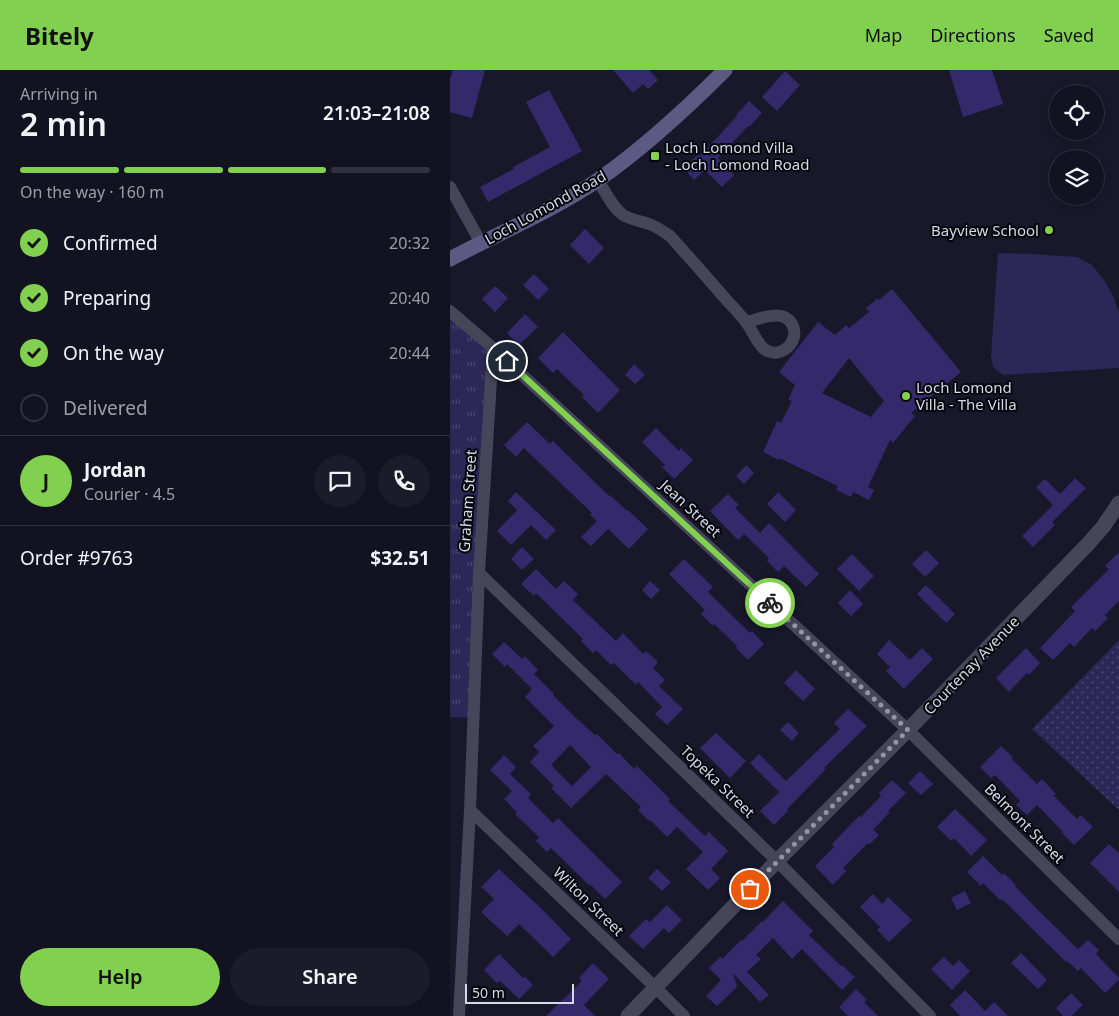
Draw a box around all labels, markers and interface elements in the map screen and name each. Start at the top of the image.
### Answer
text: Bitely [25,19,94,52]
text: Map [865,23,902,47]
text: Directions [930,23,1016,47]
text: Saved [1044,23,1094,47]
text: Arriving in [20,83,98,105]
map controls [1049,85,1104,205]
button: locate [1049,85,1104,140]
text: 21:03–21:08 [323,100,430,126]
text: 2 min [20,102,107,145]
place label: Loch Lomond Villa - Loch Lomond Road [665,137,810,174]
marker: Loch Lomond Villa - Loch Lomond Road [649,150,661,162]
button: layers [1049,150,1104,205]
street label: Loch Lomond Road [481,165,609,249]
text: On the way · 160 m [20,181,164,203]
place label: Bayview School [931,220,1039,240]
marker: Bayview School [1043,224,1055,236]
icon: check [20,229,48,257]
text: Confirmed [63,230,158,256]
text: 20:32 [389,232,430,254]
icon: check [20,284,48,312]
text: Preparing [63,285,151,311]
text: 20:40 [389,287,430,309]
icon: check [20,339,48,367]
text: On the way [63,340,164,366]
pin [486,340,528,382]
text: 20:44 [389,342,430,364]
icon: home [493,347,521,375]
place label: Loch Lomond Villa - The Villa [916,377,1017,414]
marker: Loch Lomond Villa - The Villa [900,390,912,402]
text: Delivered [63,395,148,421]
street label: Graham Street [453,448,481,553]
button: chat [314,455,366,507]
button: phone [378,455,430,507]
text: Jordan [84,457,146,483]
text: J [43,468,49,494]
street label: Jean Street [655,473,726,542]
text: Courier · 4.5 [84,483,175,505]
text: Order #9763 [20,545,133,571]
text: $32.51 [370,545,430,571]
courier [745,578,795,628]
icon: bike [756,589,784,617]
street label: Courtenay Avenue [919,611,1023,719]
street label: Topeka Street [676,740,760,822]
street label: Belmont Street [981,779,1070,868]
street label: Wilton Street [549,862,629,940]
pin [729,868,771,910]
icon: bag [736,875,764,903]
button: Help [20,948,220,1006]
button: Share [230,948,430,1006]
scale bar [465,981,574,1004]
text: 50 m [472,983,505,1002]

